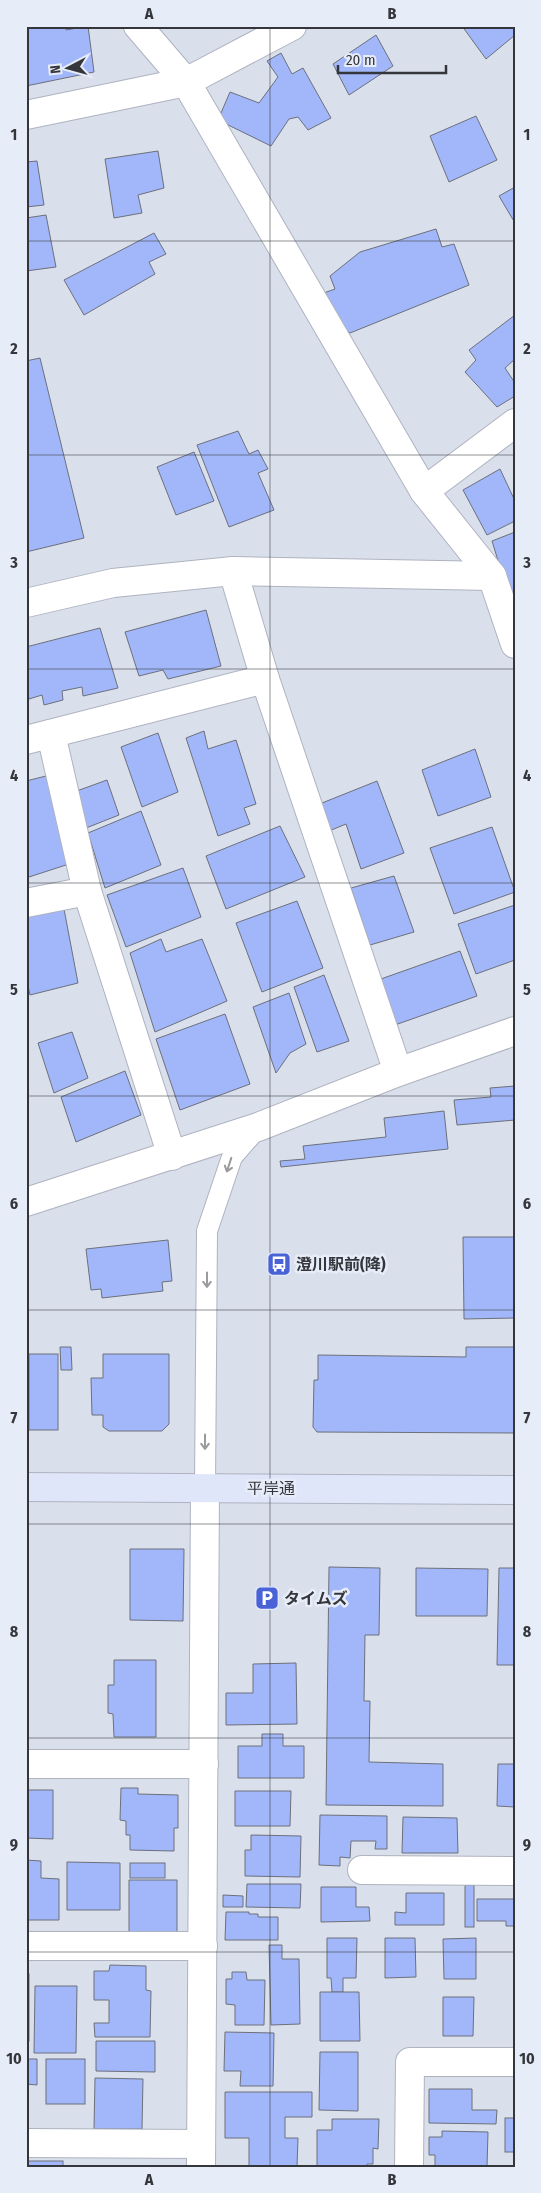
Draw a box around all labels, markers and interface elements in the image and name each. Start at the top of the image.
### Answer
text: A [144,4,154,23]
text: B [388,4,397,23]
north arrow [42,42,92,92]
scale bar [338,42,446,74]
text: 20 m [346,51,376,69]
text: N [47,64,64,74]
text: 1 [11,125,17,144]
text: 1 [524,125,530,144]
text: 2 [9,339,18,358]
text: 2 [522,339,531,358]
text: 3 [9,553,18,572]
text: 3 [522,553,531,572]
text: 4 [10,766,18,785]
text: 4 [523,766,531,785]
text: 5 [10,980,18,999]
text: 5 [523,980,531,999]
one-way arrow [224,1157,233,1173]
text: 6 [10,1194,18,1213]
text: 6 [523,1194,531,1213]
bus stop icon: 澄川駅前(降) [266,1251,292,1277]
place label: 澄川駅前(降) [296,1255,386,1274]
one-way arrow [202,1272,212,1288]
text: 7 [11,1408,18,1427]
text: 7 [524,1408,531,1427]
one-way arrow [200,1434,210,1450]
street label: 平岸通 [247,1479,295,1498]
parking icon: タイムズ [254,1585,280,1611]
place label: タイムズ [284,1589,348,1608]
text: 8 [10,1622,19,1641]
text: 8 [523,1622,532,1641]
text: 9 [10,1835,18,1854]
text: 9 [523,1835,531,1854]
text: 10 [6,2049,22,2068]
text: 10 [519,2049,535,2068]
text: A [144,2170,154,2189]
text: B [388,2170,397,2189]

